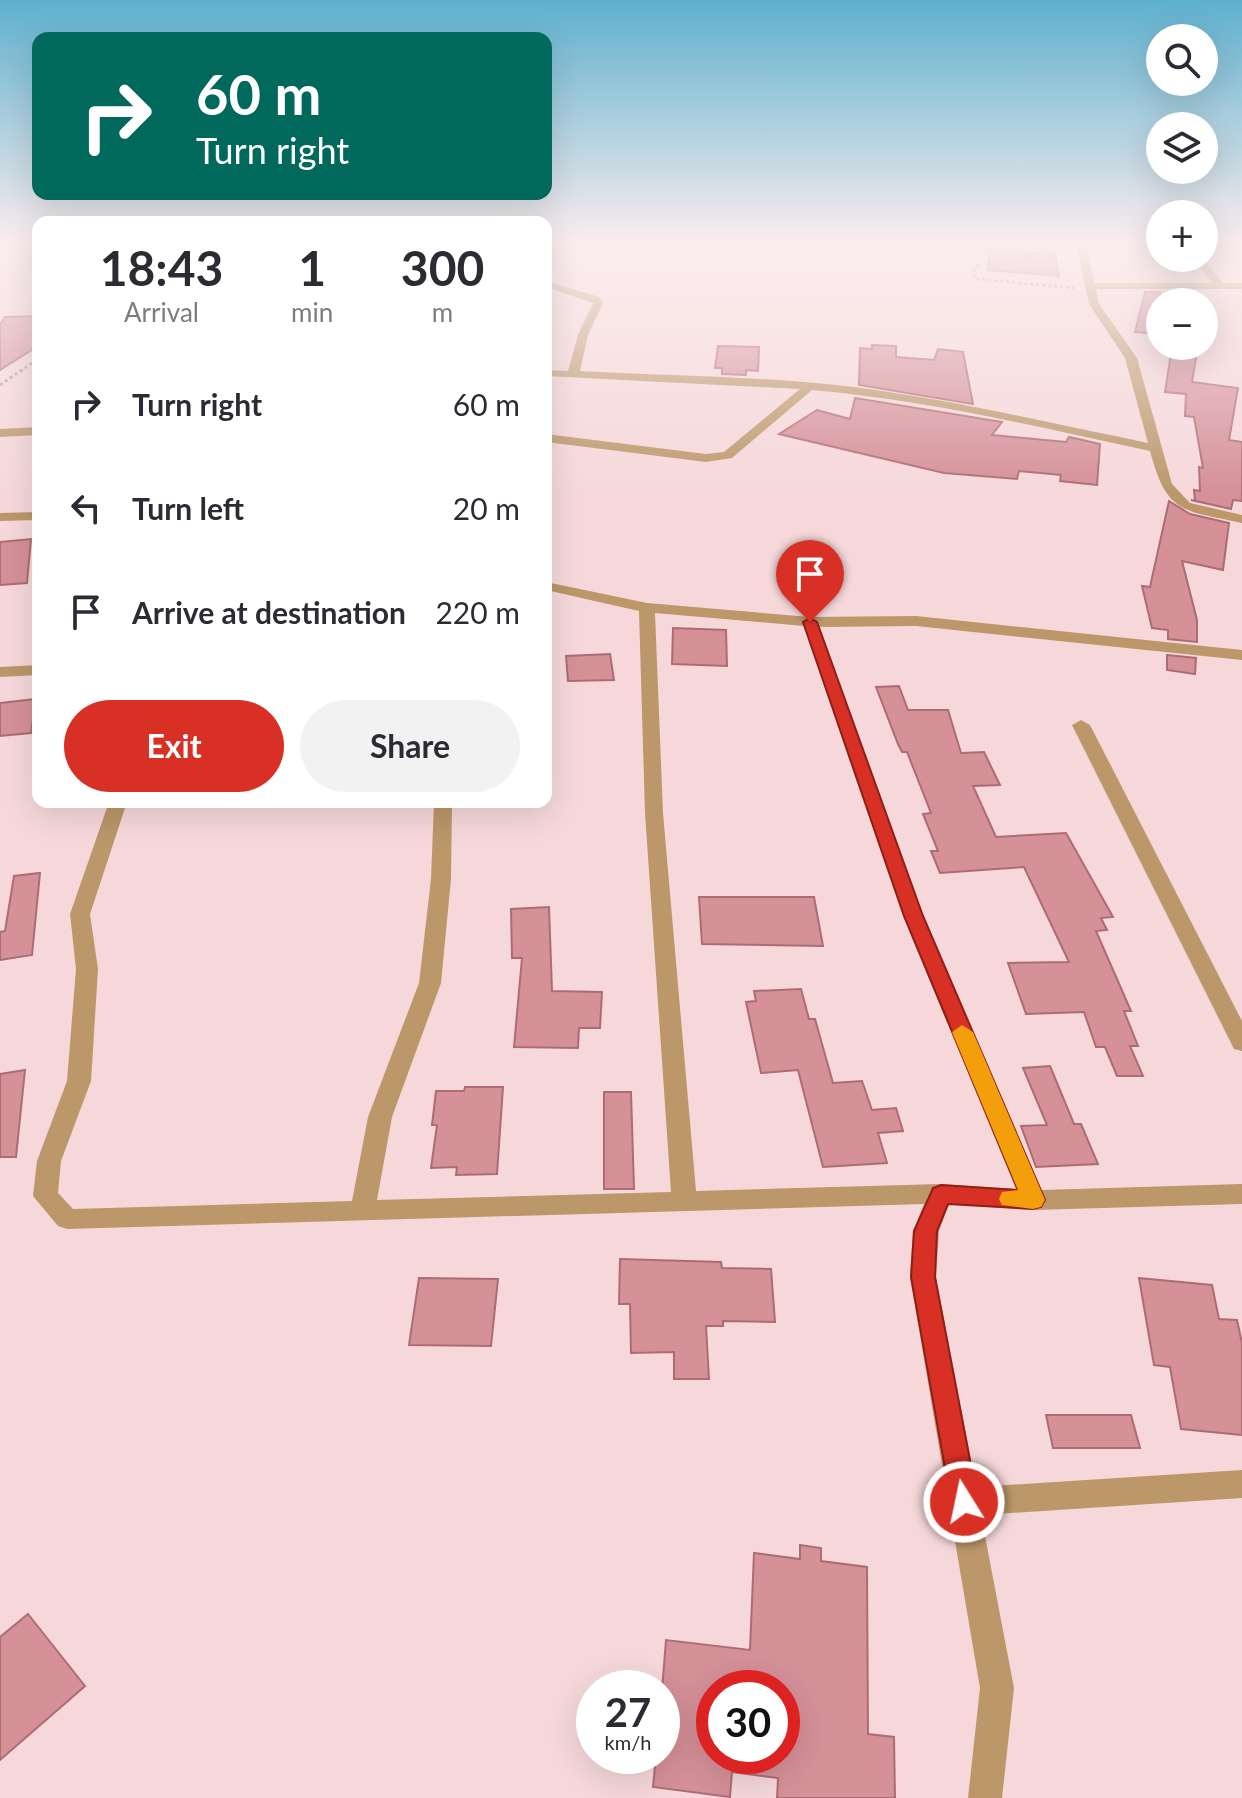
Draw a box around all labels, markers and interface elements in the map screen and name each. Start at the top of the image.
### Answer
map controls [1146,24,1218,360]
button: search [1146,24,1218,96]
text: 60 m [196,60,321,127]
icon: right [64,64,168,168]
button: layers [1146,112,1218,184]
text: Turn right [196,128,349,172]
button: + [1146,200,1218,272]
text: 18:43 [100,239,223,296]
text: 1 [298,239,326,296]
text: 300 [401,239,484,296]
button: − [1146,288,1218,360]
text: Arrival [124,296,199,328]
text: min [291,296,333,328]
text: m [432,296,453,328]
icon: right [64,382,108,426]
text: Turn right [132,386,262,422]
text: 60 m [453,386,520,422]
icon: left [64,486,108,530]
text: Turn left [132,490,244,526]
text: 20 m [453,490,520,526]
pin [776,540,844,622]
icon: arrive [788,552,832,596]
icon: arrive [64,590,108,634]
text: Arrive at destination [132,594,406,630]
text: 220 m [435,594,520,630]
button: Exit [64,700,284,792]
button: Share [300,700,520,792]
position arrow [922,1460,1006,1544]
speed limit sign: 30 [696,1670,800,1774]
text: 27 [605,1688,651,1736]
text: km/h [605,1730,651,1754]

